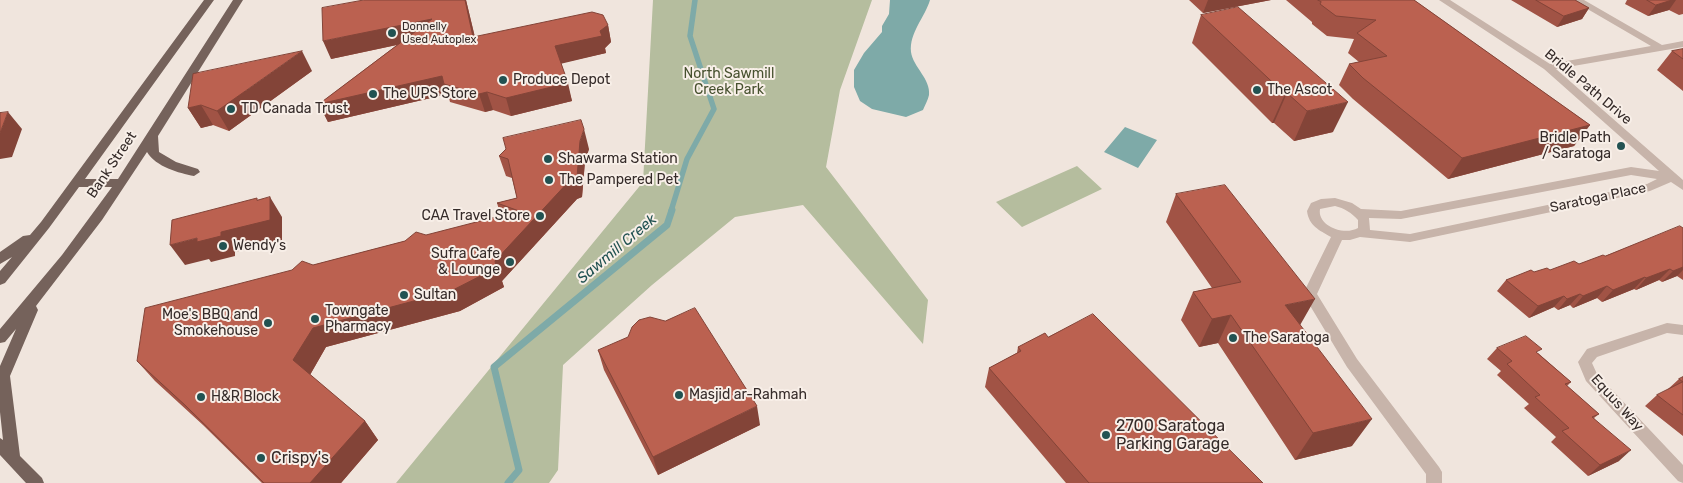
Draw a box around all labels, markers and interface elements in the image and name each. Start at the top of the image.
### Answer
place label: Donnelly Used Autoplex [402,20,476,46]
marker: Donnelly Used Autoplex [386,27,398,39]
street label: Bridle Path Drive [1541,46,1635,128]
park label: North Sawmill Creek Park [684,66,774,98]
place label: Produce Depot [513,72,610,88]
marker: Produce Depot [497,74,509,86]
place label: The Ascot [1267,82,1332,98]
marker: The Ascot [1251,84,1263,96]
place label: The UPS Store [383,86,477,102]
marker: The UPS Store [367,88,379,100]
place label: TD Canada Trust [241,101,348,117]
marker: TD Canada Trust [225,103,237,115]
street label: Bank Street [84,129,140,201]
place label: Bridle Path / Saratoga [1539,130,1611,162]
marker: Bridle Path / Saratoga [1615,140,1627,152]
place label: Shawarma Station [558,151,678,167]
marker: Shawarma Station [542,153,554,165]
place label: The Pampered Pet [559,172,679,188]
marker: The Pampered Pet [543,174,555,186]
street label: Saratoga Place [1548,180,1648,216]
place label: CAA Travel Store [421,208,530,224]
marker: CAA Travel Store [534,210,546,222]
water label: Sawmill Creek [574,211,660,287]
place label: Wendy's [233,238,286,254]
marker: Wendy's [217,240,229,252]
place label: Sufra Cafe & Lounge [431,246,500,278]
marker: Sufra Cafe & Lounge [504,256,516,268]
place label: Sultan [414,287,456,303]
marker: Sultan [398,289,410,301]
place label: Towngate Pharmacy [325,303,391,336]
place label: Moe's BBQ and Smokehouse [162,307,258,340]
marker: Towngate Pharmacy [309,313,321,325]
marker: Moe's BBQ and Smokehouse [262,317,274,329]
place label: The Saratoga [1243,330,1330,346]
marker: The Saratoga [1227,332,1239,344]
street label: Equus Way [1587,371,1647,435]
place label: Masjid ar-Rahmah [689,387,807,403]
place label: H&R Block [211,389,279,405]
marker: Masjid ar-Rahmah [673,389,685,401]
marker: H&R Block [195,391,207,403]
place label: 2700 Saratoga Parking Garage [1116,416,1229,454]
marker: 2700 Saratoga Parking Garage [1100,429,1112,441]
place label: Crispy's [271,448,329,468]
marker: Crispy's [255,452,267,464]

